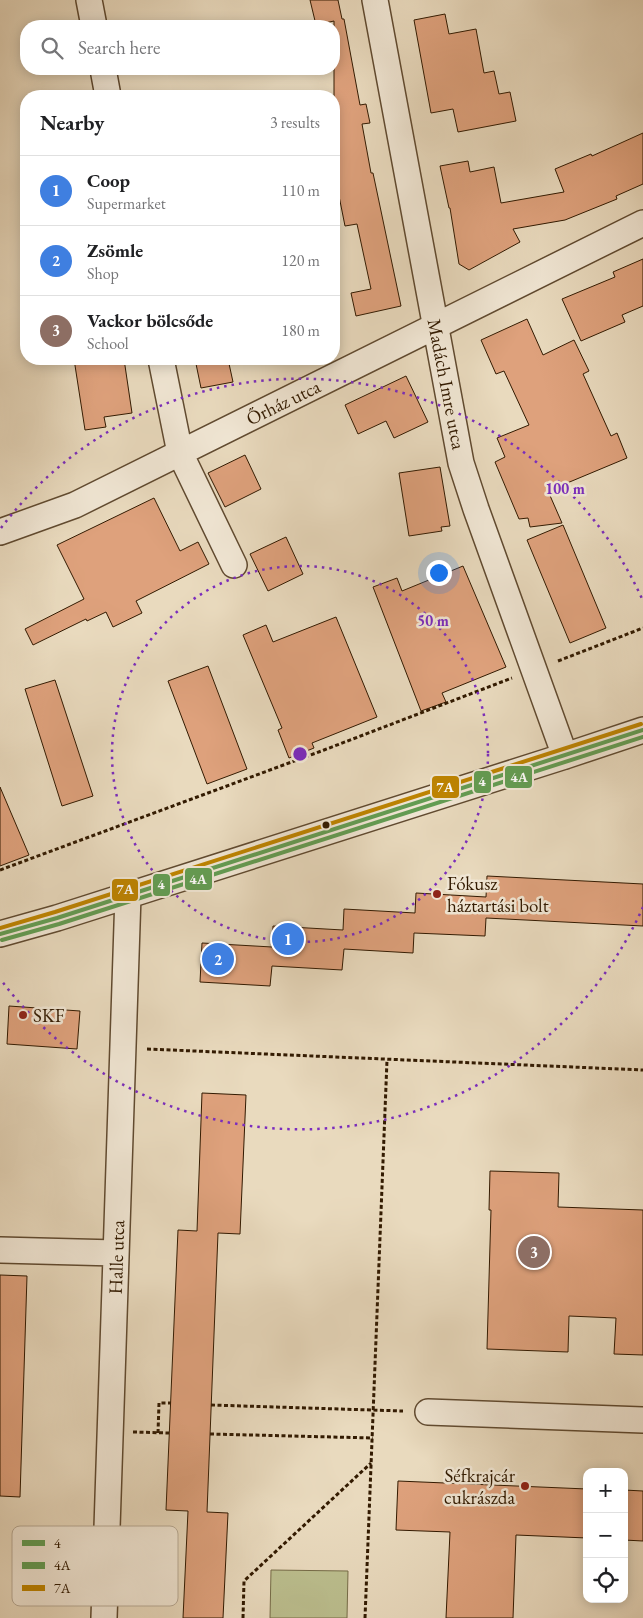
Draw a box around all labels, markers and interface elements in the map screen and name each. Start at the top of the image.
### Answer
search box [20,20,340,75]
icon: search [38,34,66,62]
text: Search here [78,35,160,60]
text: Nearby [40,109,104,136]
text: 3 results [270,112,320,133]
text: Coop [87,168,130,193]
text: 1 [52,180,60,201]
text: 110 m [281,180,320,201]
text: Supermarket [87,193,166,214]
text: Zsömle [87,238,143,263]
text: 2 [52,250,60,271]
text: 120 m [281,250,320,271]
text: Shop [87,263,119,284]
text: Vackor bölcsőde [87,308,213,333]
street label: Madách Imre utca [422,317,472,452]
text: 3 [52,320,60,341]
text: 180 m [281,320,320,341]
text: School [87,333,129,354]
street label: Őrház utca [242,374,325,431]
text: 100 m [545,479,585,498]
your location [426,560,452,586]
text: 50 m [417,611,449,630]
centre of rings [291,745,309,763]
line badge: 4A [504,765,533,789]
text: 4A [510,768,529,786]
line badge: 4 [473,770,492,794]
text: 4 [478,772,486,790]
line badge: 7A [431,775,460,799]
text: 7A [436,778,455,796]
unlabelled marker [321,820,331,830]
line badge: 4A [184,867,213,891]
text: 4A [189,870,208,888]
place label: Fókusz háztartási bolt [447,871,549,918]
line badge: 4 [152,873,171,897]
text: 4 [157,875,165,893]
line badge: 7A [111,878,139,902]
text: 7A [116,880,135,898]
marker: Fókusz háztartási bolt [431,888,443,900]
pin: 1 [272,920,304,958]
pin: 2 [202,940,234,978]
place label: SKF [33,1003,65,1028]
marker: SKF [17,1009,29,1021]
street label: Halle utca [103,1219,130,1295]
pin: 3 [518,1233,550,1271]
place label: Séfkrajcár cukrászda [444,1463,516,1510]
map controls [583,1468,628,1603]
button: + [583,1468,628,1513]
marker: Séfkrajcár cukrászda [519,1480,531,1492]
button: − [583,1513,628,1558]
legend [12,1526,178,1606]
text: 4 [54,1534,61,1552]
text: 4A [54,1556,71,1574]
button: locate [583,1558,628,1603]
text: 7A [54,1579,71,1597]

